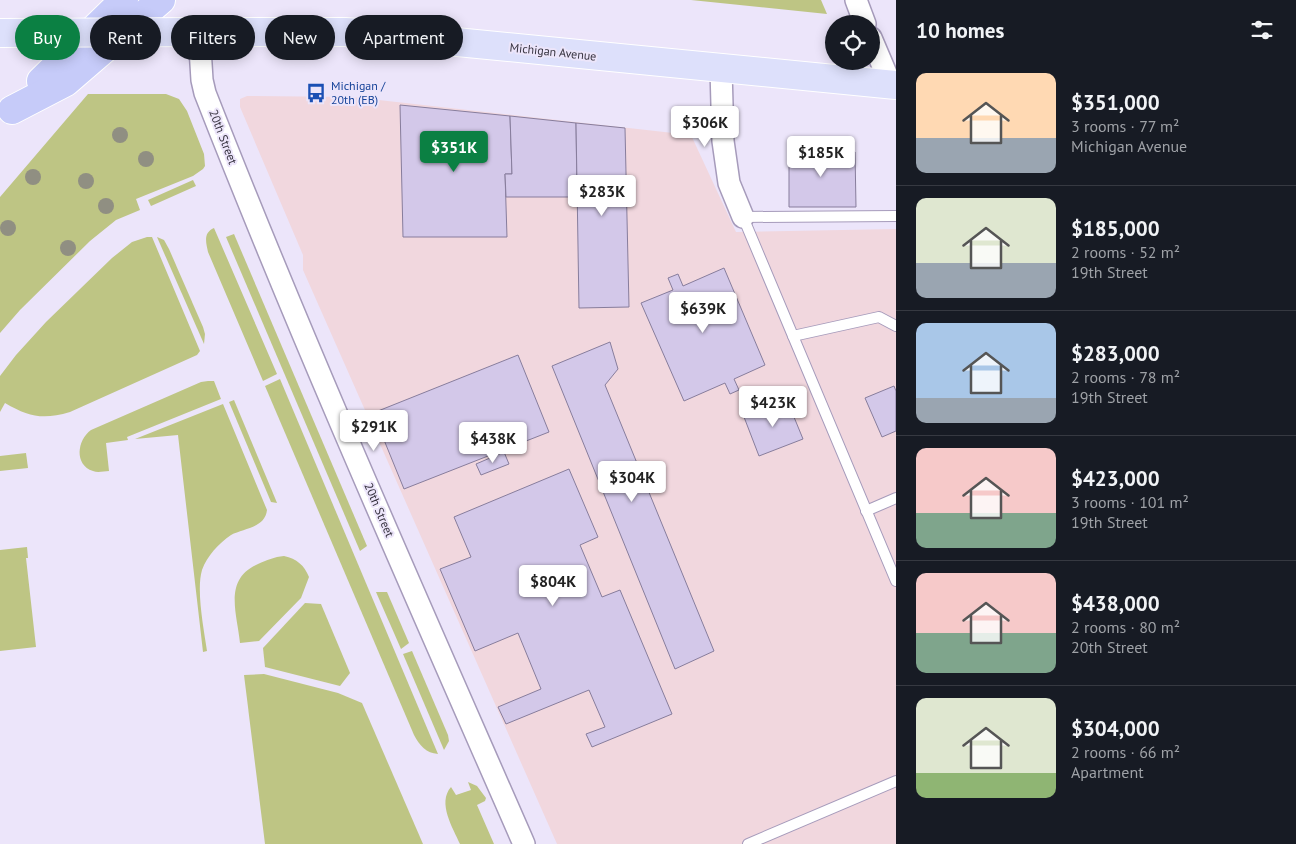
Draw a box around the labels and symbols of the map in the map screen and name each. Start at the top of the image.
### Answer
street label: Michigan Avenue [509,39,597,64]
place label: Michigan / 20th (EB) [331,78,386,107]
bus stop icon: Michigan / 20th (EB) [305,82,327,104]
pin: $306K [670,106,740,148]
street label: 20th Street [206,107,241,166]
pin: $351K [419,130,489,173]
pin: $185K [786,136,856,178]
pin: $283K [567,174,637,217]
pin: $639K [668,292,738,334]
pin: $423K [738,386,808,428]
pin: $291K [339,410,409,452]
pin: $438K [458,422,528,464]
pin: $304K [597,460,667,503]
street label: 20th Street [361,480,398,539]
pin: $804K [518,564,588,607]

